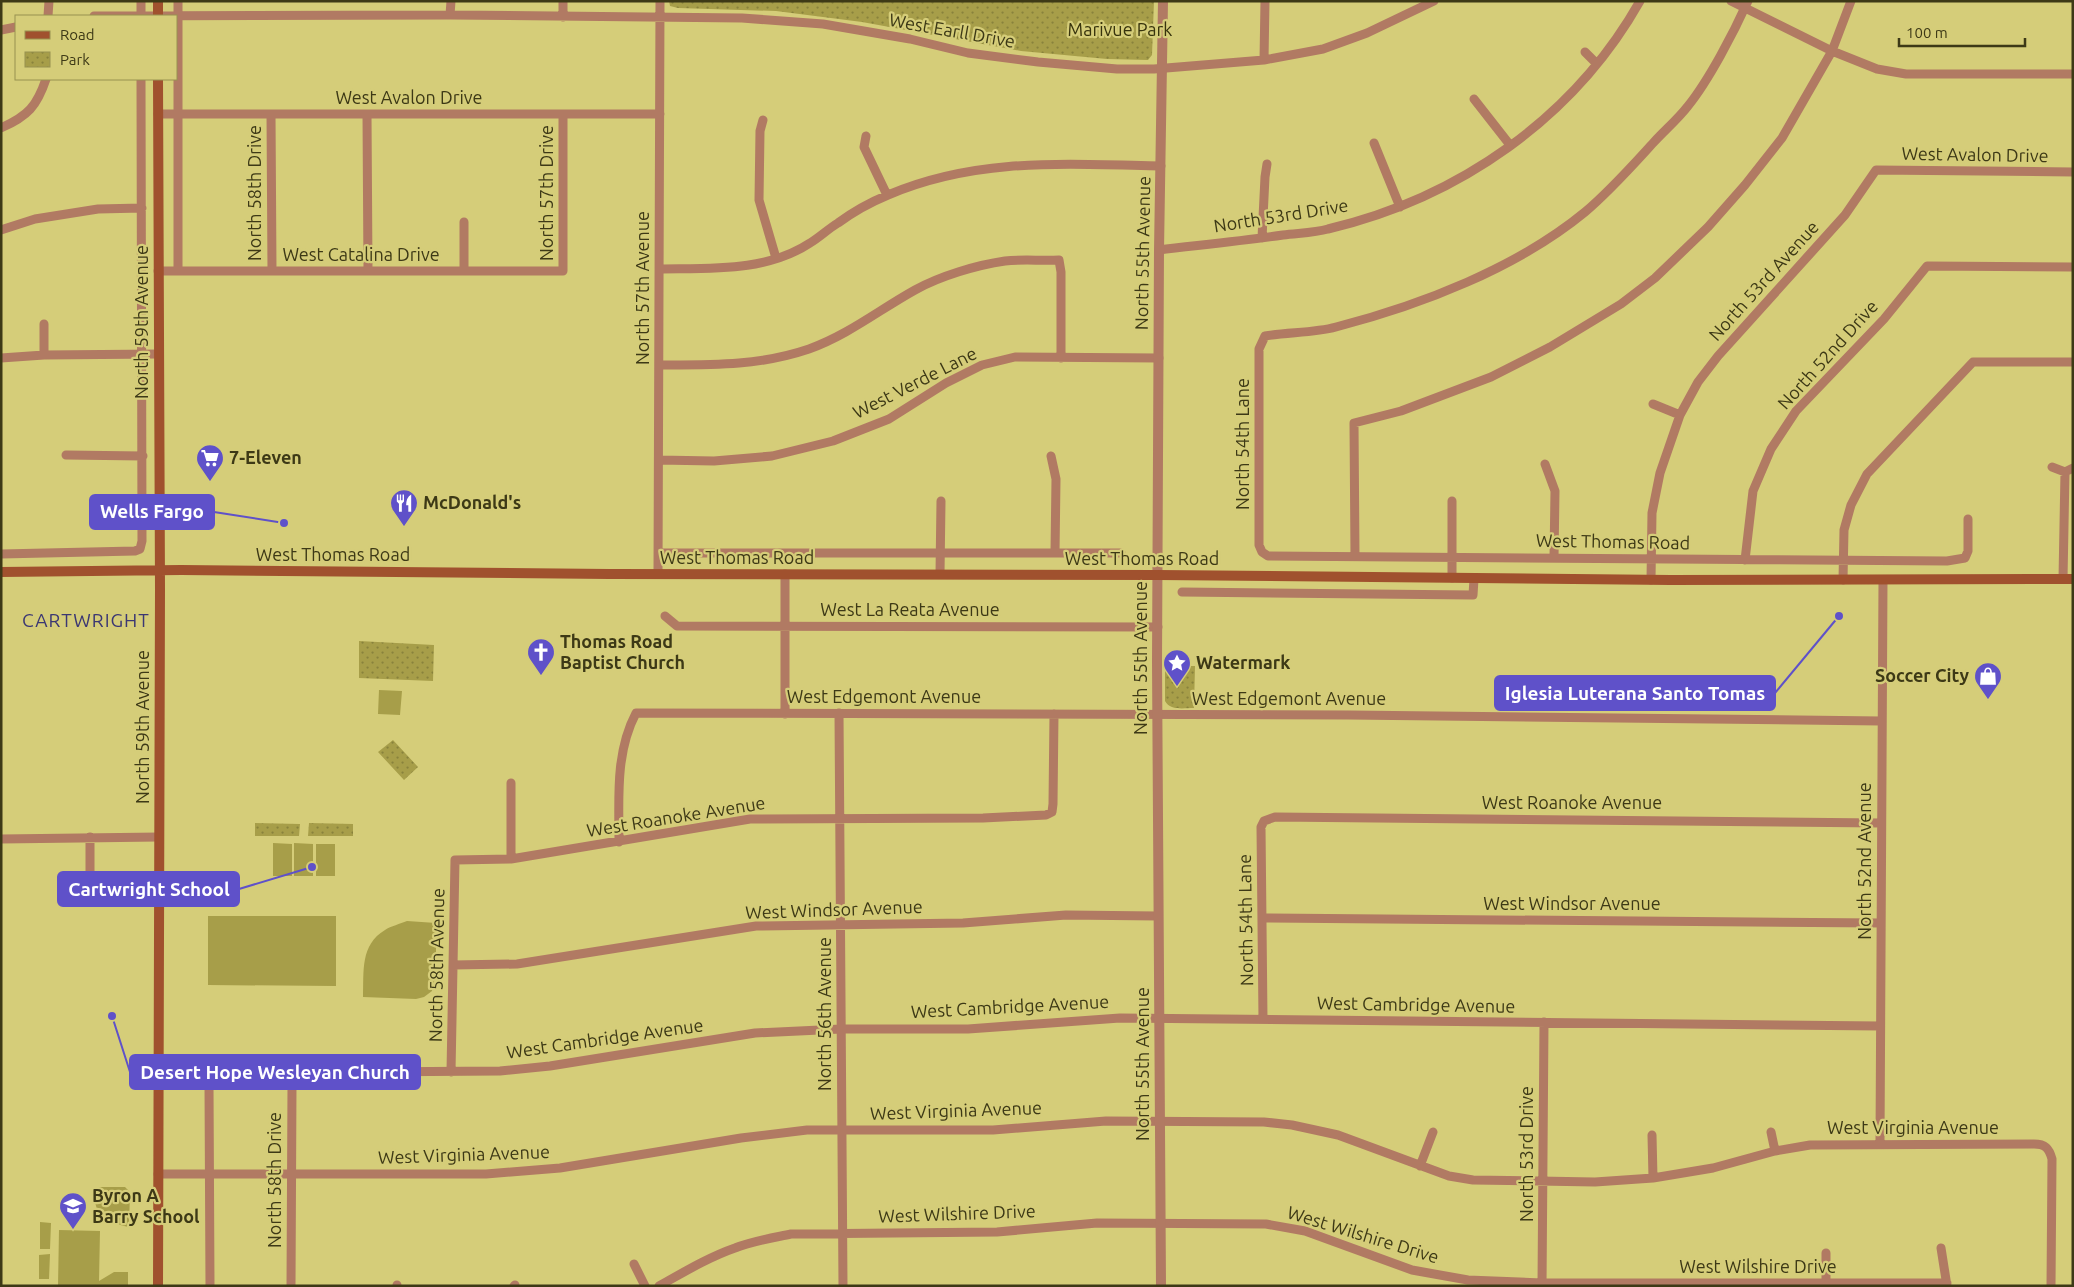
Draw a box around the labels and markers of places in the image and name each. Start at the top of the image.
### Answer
supermarket icon: 7-Eleven [195,443,225,482]
place label: 7-Eleven [229,447,302,467]
restaurant icon: McDonald's [389,488,419,527]
place label: McDonald's [423,492,521,512]
callout: Wells Fargo [90,495,214,529]
place label: Thomas Road Baptist Church [560,631,685,672]
church icon: Thomas Road Baptist Church [526,637,556,676]
place icon: Watermark [1162,648,1192,687]
place label: Watermark [1196,652,1290,672]
shop icon: Soccer City [1973,661,2003,700]
place label: Soccer City [1875,665,1969,685]
callout: Iglesia Luterana Santo Tomas [1495,676,1775,710]
callout: Cartwright School [58,872,239,906]
callout: Desert Hope Wesleyan Church [130,1055,420,1089]
place label: Byron A Barry School [92,1185,200,1226]
school or university icon: Byron A Barry School [58,1191,88,1230]

